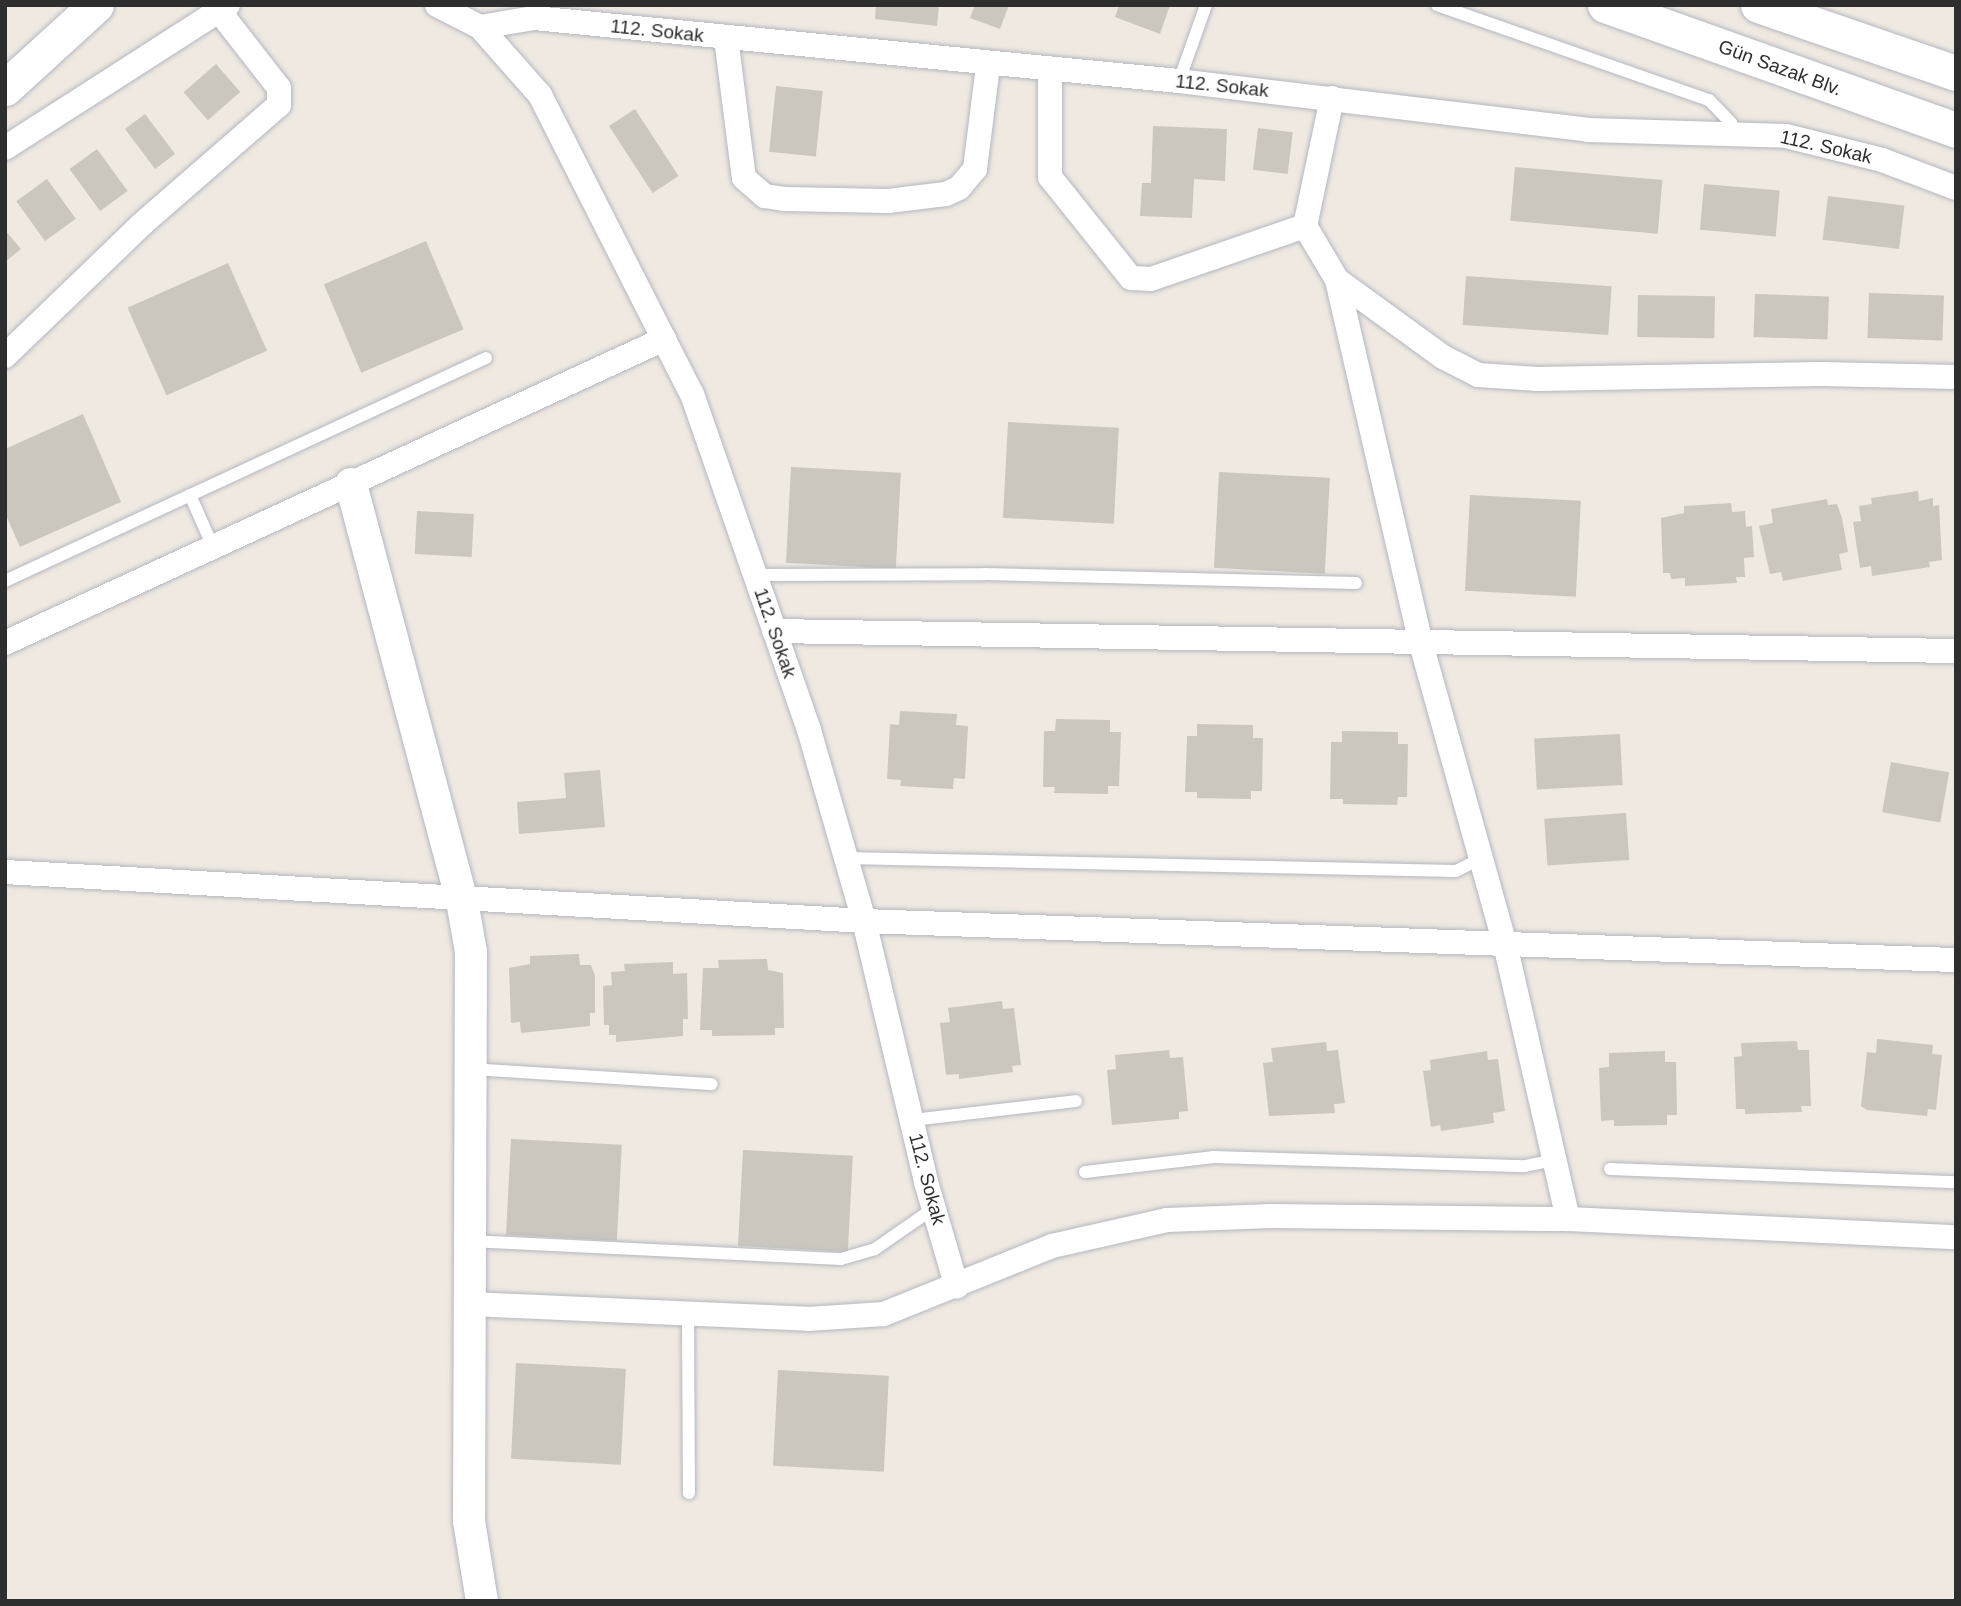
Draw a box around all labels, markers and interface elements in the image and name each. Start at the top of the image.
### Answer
street label: 112. Sokak [609,15,705,47]
street label: Gün Sazak Blv. [1715,35,1845,101]
street label: 112. Sokak [1174,70,1270,102]
street label: 112. Sokak [1778,125,1874,169]
street label: 112. Sokak [749,585,801,681]
street label: 112. Sokak [904,1131,950,1227]

